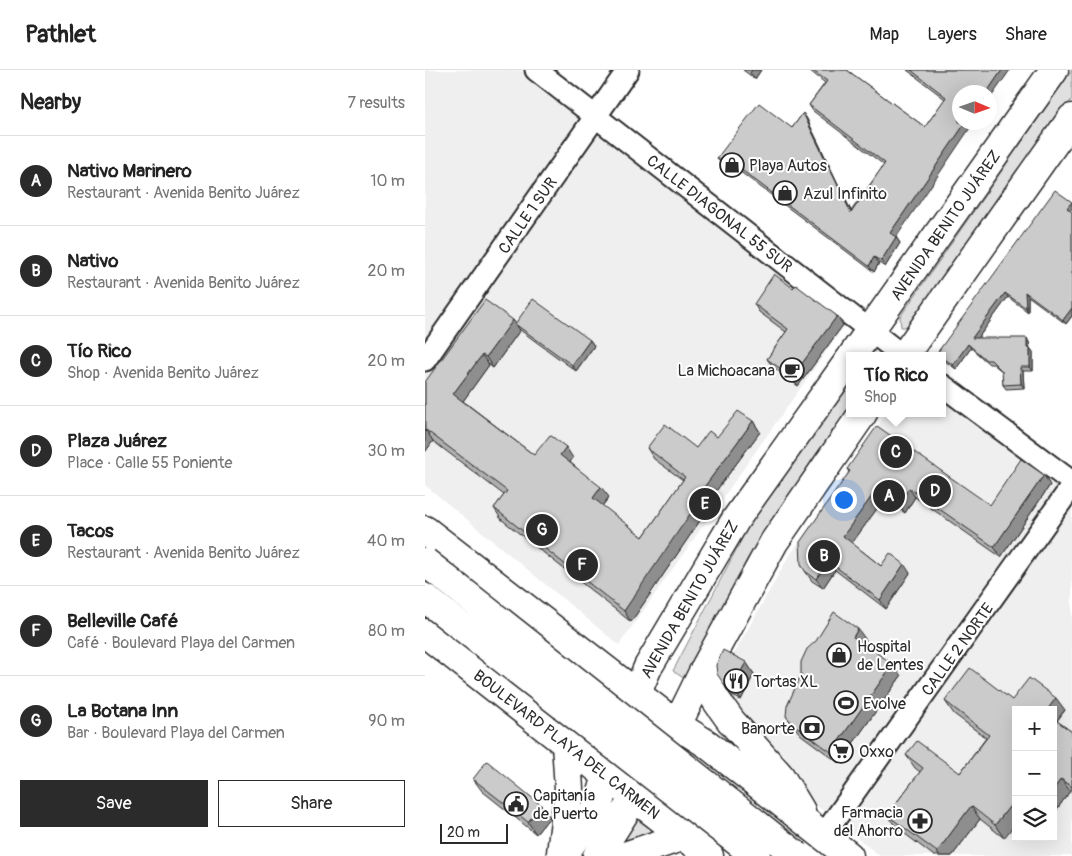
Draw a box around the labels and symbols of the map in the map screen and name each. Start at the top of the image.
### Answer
north arrow [952,85,997,130]
street label: AVENIDA BENITO JUÁREZ [886,147,1005,305]
street label: CALLE DIAGONAL 55 SUR [643,151,796,277]
shop icon: Playa Autos [719,152,745,178]
place label: Playa Autos [749,156,827,176]
street label: CALLE 1 SUR [494,173,562,258]
shop icon: Azul Infinito [772,180,798,206]
place label: Azul Infinito [803,184,887,204]
cafe icon: La Michoacana [779,357,805,383]
place label: La Michoacana [677,361,775,381]
pin: C [880,433,912,471]
pin: D [919,472,951,510]
pin: A [873,477,905,515]
pin: E [689,485,721,523]
your location [831,487,857,513]
pin: G [526,511,558,549]
street label: AVENIDA BENITO JUÁREZ [637,517,743,682]
pin: B [808,537,840,575]
pin: F [566,546,598,584]
street label: CALLE 2 NORTE [917,599,998,700]
place label: Hospital de Lentes [857,637,923,675]
shop icon: Hospital de Lentes [826,642,852,668]
street label: BOULEVARD PLAYA DEL CARMEN [469,666,664,824]
restaurant icon: Tortas XL [723,668,749,694]
place label: Tortas XL [753,672,818,692]
sports icon: Evolve [833,690,859,716]
place label: Evolve [863,694,906,714]
bank icon: Banorte [799,715,825,741]
place label: Banorte [741,719,795,739]
supermarket icon: Oxxo [828,738,854,764]
place label: Oxxo [859,742,894,762]
place label: Capitanía de Puerto [533,786,598,824]
public building icon: Capitanía de Puerto [503,791,529,817]
place label: Farmacia del Ahorro [834,803,903,841]
pharmacy icon: Farmacia del Ahorro [907,808,933,834]
scale bar [440,821,507,844]

